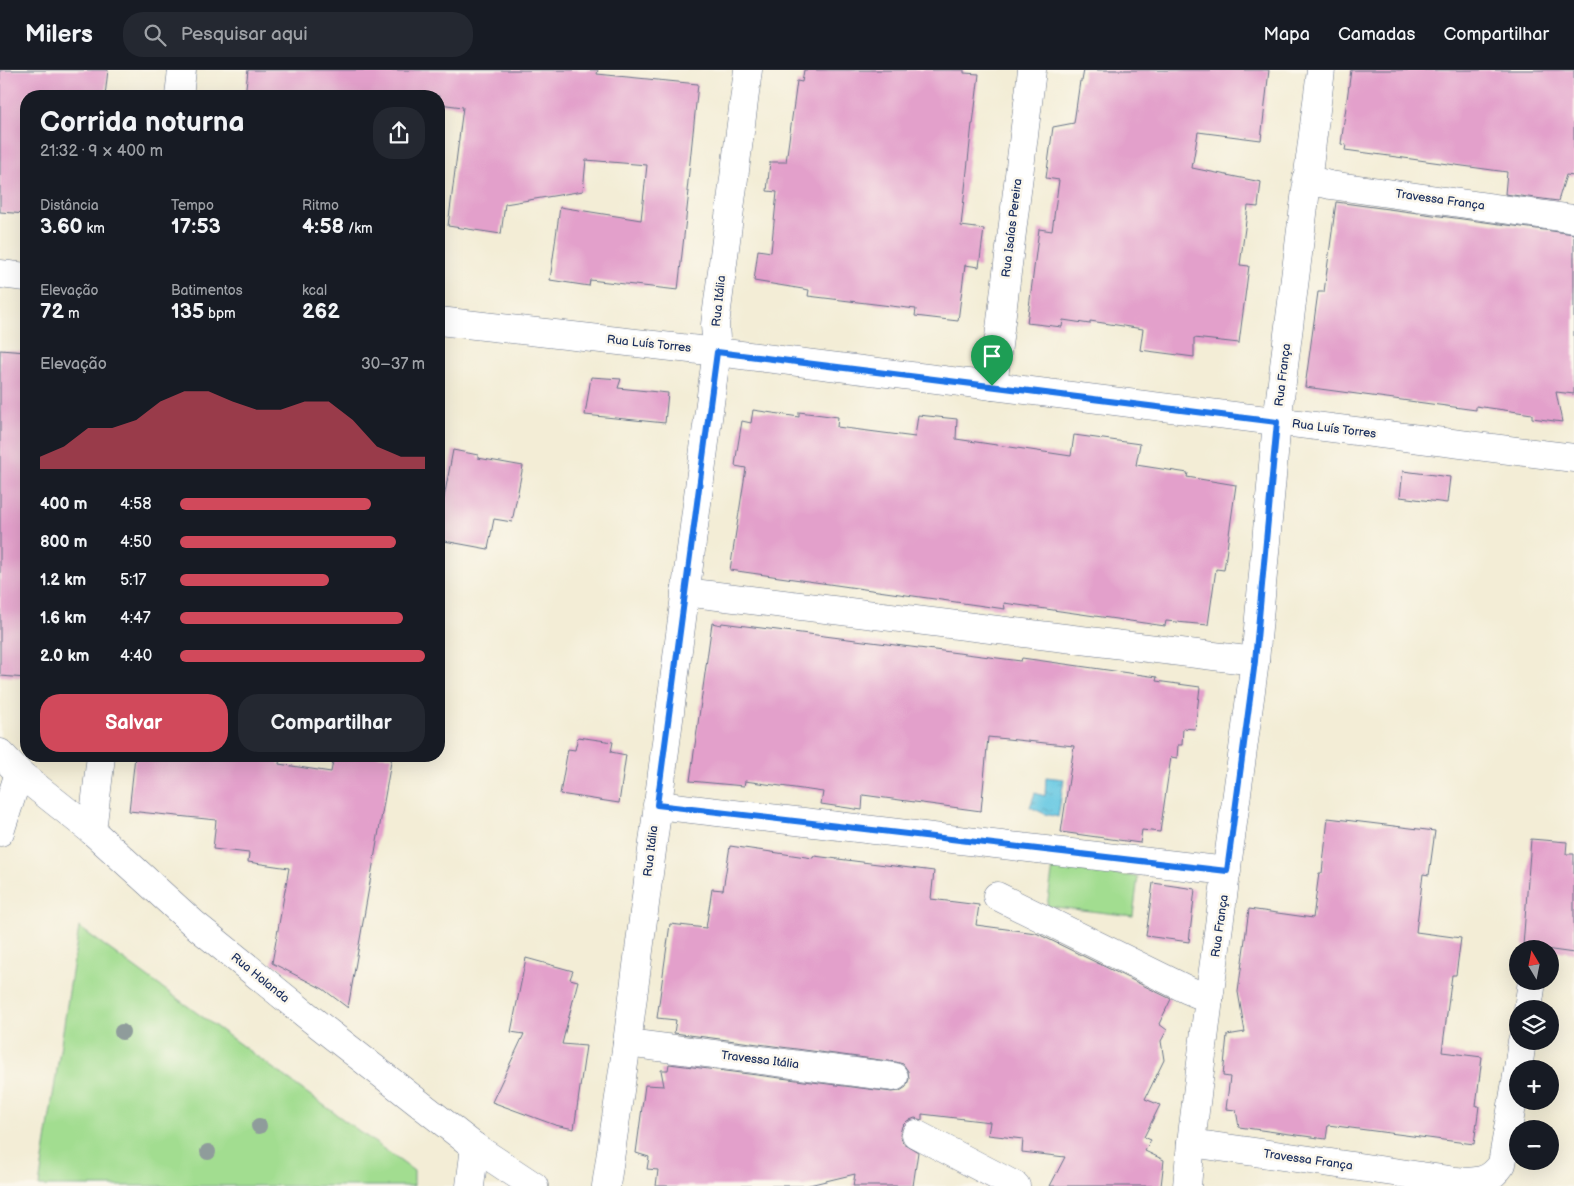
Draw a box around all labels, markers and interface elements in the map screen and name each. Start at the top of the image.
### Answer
search box [123,12,473,57]
text: Milers [25,20,93,49]
icon: search [141,21,169,49]
text: Pesquisar aqui [181,23,308,46]
text: Mapa [1264,24,1310,45]
text: Camadas [1338,24,1415,45]
text: Compartilhar [1443,24,1549,45]
text: Corrida noturna [40,106,245,139]
button: share [373,107,425,159]
text: 21:32 · 9 × 400 m [40,142,163,161]
street label: Rua Isaías Pereira [998,177,1026,278]
street label: Travessa França [1394,186,1486,214]
text: Distância [40,197,99,214]
text: Tempo [171,197,214,214]
text: Ritmo [302,197,339,214]
text: 3.60 [40,214,83,239]
text: 17:53 [171,214,221,239]
text: 4:58 [302,214,344,239]
text: km [83,220,105,237]
text: /km [344,220,373,237]
street label: Rua Itália [709,274,729,327]
text: Elevação [40,282,98,299]
text: Batimentos [171,282,243,299]
text: kcal [302,282,327,299]
text: 72 [40,299,64,324]
text: 135 [171,299,204,324]
text: 262 [302,299,340,324]
text: m [64,305,80,322]
text: bpm [204,305,236,322]
street label: Rua Luís Torres [606,332,692,356]
pin [971,335,1013,386]
icon: arrive [978,342,1006,370]
street label: Rua França [1272,343,1294,407]
text: Elevação [40,355,107,374]
text: 30–37 m [361,355,425,374]
street label: Rua Luís Torres [1291,416,1377,442]
text: 400 m [40,495,87,514]
text: 4:58 [120,495,152,514]
text: 800 m [40,533,88,552]
text: 4:50 [120,533,152,552]
text: 1.2 km [40,571,86,590]
text: 5:17 [120,571,146,590]
text: 1.6 km [40,609,86,628]
text: 4:47 [120,609,151,628]
text: 2.0 km [40,647,89,666]
text: 4:40 [120,647,152,666]
button: Salvar [40,694,228,752]
button: Compartilhar [238,694,425,752]
street label: Rua Itália [640,824,662,877]
street label: Rua França [1208,893,1232,958]
north arrow [1509,940,1559,990]
map controls [1509,940,1559,1170]
street label: Rua Holanda [228,950,292,1006]
button: layers [1509,1000,1559,1050]
street label: Travessa Itália [720,1048,800,1072]
button: + [1509,1060,1559,1110]
button: − [1509,1120,1559,1170]
street label: Travessa França [1262,1146,1354,1174]

